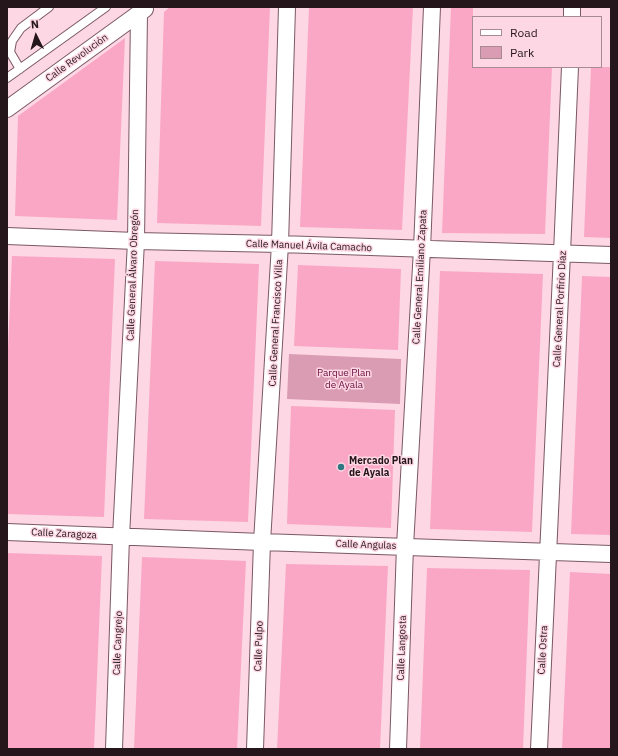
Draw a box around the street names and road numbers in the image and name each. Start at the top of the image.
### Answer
street label: Calle Revolución [43,31,111,85]
street label: Calle General Álvaro Obregón [125,209,141,341]
street label: Calle General Emiliano Zapata [410,209,430,345]
street label: Calle Manuel Ávila Camacho [246,238,372,254]
street label: Calle General Porfirio Díaz [551,250,569,368]
street label: Calle General Francisco Villa [267,259,285,387]
street label: Calle Zaragoza [31,526,97,542]
street label: Calle Angulas [335,538,397,552]
street label: Calle Cangrejo [111,611,125,675]
street label: Calle Langosta [395,615,409,681]
street label: Calle Pulpo [252,620,266,672]
street label: Calle Ostra [536,625,550,675]

